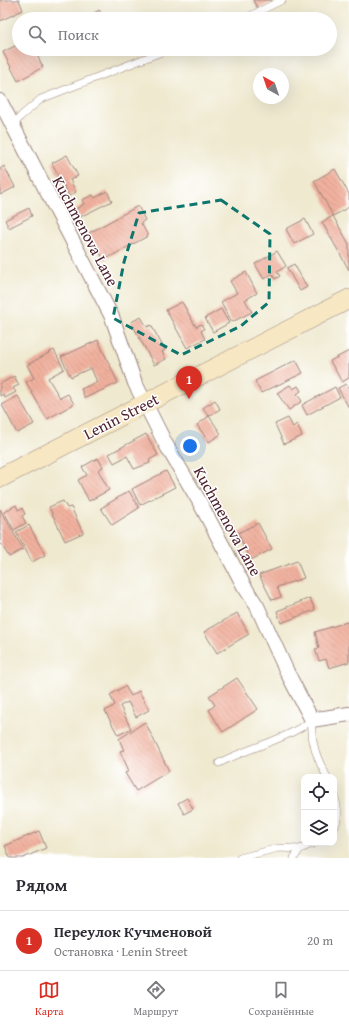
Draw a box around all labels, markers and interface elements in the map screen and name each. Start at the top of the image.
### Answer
search box [12,12,337,56]
icon: search [26,23,48,45]
text: Поиск [58,24,99,45]
north arrow [253,68,289,104]
street label: Kuchmenova Lane [47,172,125,290]
pin: 1 [176,366,202,399]
street label: Lenin Street [79,387,163,445]
your location [180,436,200,456]
street label: Kuchmenova Lane [188,462,268,580]
map controls [301,774,337,846]
button: locate [301,774,337,810]
button: layers [301,810,337,846]
text: Рядом [16,872,67,897]
text: Переулок Кучменовой [54,921,212,942]
text: 1 [26,931,32,950]
text: 20 m [307,931,333,950]
text: Остановка · Lenin Street [54,942,188,961]
tab: Карта [35,979,63,1019]
tab: Маршрут [133,979,178,1019]
tab: Сохранённые [248,979,314,1019]

